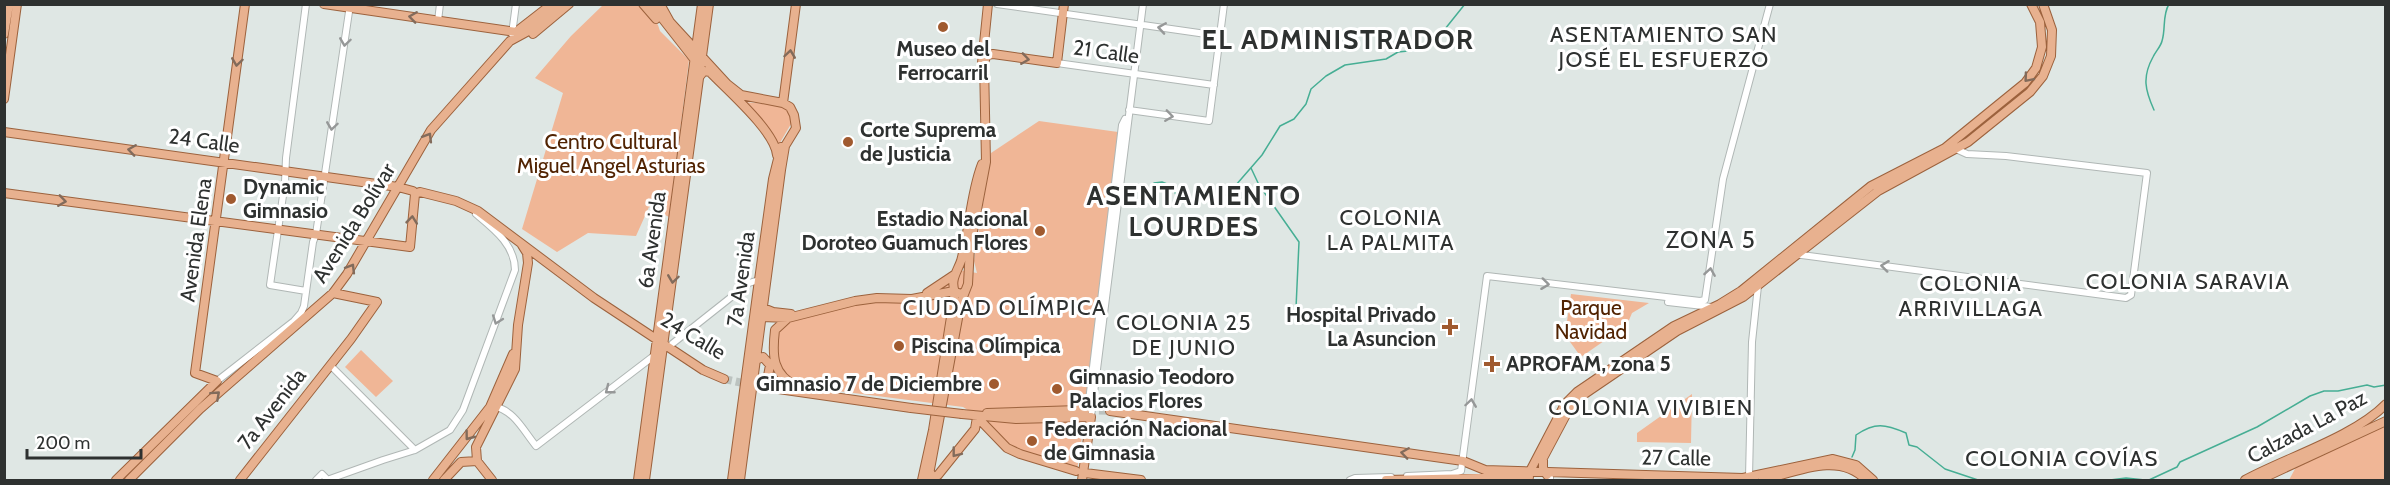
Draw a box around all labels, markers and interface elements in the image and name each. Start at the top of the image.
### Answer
one-way arrow [408,12,418,24]
marker: Museo del Ferrocarril [936,20,950,34]
district label: ASENTAMIENTO SAN JOSÉ EL ESFUERZO [1550,21,1778,73]
one-way arrow [1158,22,1167,34]
district label: EL ADMINISTRADOR [1202,23,1474,56]
street label: 21 Calle [1072,35,1141,69]
place label: Museo del Ferrocarril [896,36,990,85]
one-way arrow [339,37,351,46]
one-way arrow [783,49,795,58]
one-way arrow [1020,52,1030,64]
one-way arrow [232,58,244,67]
one-way arrow [2024,71,2035,82]
one-way arrow [1164,109,1174,121]
place label: Corte Suprema de Justicia [860,117,997,166]
one-way arrow [327,121,339,130]
street label: 24 Calle [167,123,241,158]
park label: Centro Cultural Miguel Angel Asturias [517,129,705,178]
one-way arrow [421,133,432,143]
marker: Corte Suprema de Justicia [841,135,855,149]
one-way arrow [127,144,137,156]
street label: Avenida Bolívar [307,158,400,287]
place label: Dynamic Gimnasio [243,174,328,223]
street label: Avenida Elena [174,176,217,303]
district label: ASENTAMIENTO LOURDES [1087,179,1301,243]
street label: 6a Avenida [632,190,671,290]
marker: Dynamic Gimnasio [224,192,238,206]
one-way arrow [58,194,67,206]
district label: COLONIA LA PALMITA [1327,204,1455,256]
place label: Estadio Nacional Doroteo Guamuch Flores [802,206,1028,255]
one-way arrow [406,216,418,225]
marker: Estadio Nacional Doroteo Guamuch Flores [1033,224,1047,238]
district label: ZONA 5 [1666,225,1756,254]
street label: 7a Avenida [721,230,760,328]
one-way arrow [1881,260,1890,272]
one-way arrow [343,264,355,274]
one-way arrow [1703,267,1716,277]
district label: COLONIA SARAVIA [2086,268,2290,295]
district label: COLONIA ARRIVILLAGA [1899,270,2043,322]
one-way arrow [667,274,680,284]
one-way arrow [1541,277,1550,289]
district label: CIUDAD OLÍMPICA [903,294,1107,321]
park label: Parque Navidad [1555,295,1627,344]
place label: Hospital Privado La Asuncion [1286,302,1436,351]
street label: 24 Calle [656,306,731,365]
district label: COLONIA 25 DE JUNIO [1116,309,1252,361]
one-way arrow [492,314,505,325]
marker: Hospital Privado La Asuncion [1441,318,1459,336]
place label: Piscina Olímpica [911,333,1061,358]
marker: Piscina Olímpica [892,339,906,353]
place label: APROFAM, zona 5 [1506,351,1671,376]
marker: APROFAM, zona 5 [1483,355,1501,373]
street label: 7a Avenida [232,363,311,454]
place label: Gimnasio Teodoro Palacios Flores [1069,364,1234,413]
place label: Gimnasio 7 de Diciembre [756,371,982,396]
marker: Gimnasio 7 de Diciembre [987,377,1001,391]
marker: Gimnasio Teodoro Palacios Flores [1050,382,1064,396]
one-way arrow [605,383,616,394]
street label: Calzada La Paz [2243,385,2371,468]
one-way arrow [209,391,219,402]
district label: COLONIA VIVIBIEN [1548,394,1754,421]
one-way arrow [1464,398,1476,407]
place label: Federación Nacional de Gimnasia [1044,416,1228,465]
scale bar [27,422,141,460]
one-way arrow [465,429,476,440]
text: 200 m [36,432,90,454]
marker: Federación Nacional de Gimnasia [1025,434,1039,448]
street label: 27 Calle [1641,444,1711,471]
district label: COLONIA COVÍAS [1965,445,2159,472]
one-way arrow [953,446,964,457]
one-way arrow [1400,447,1409,459]

